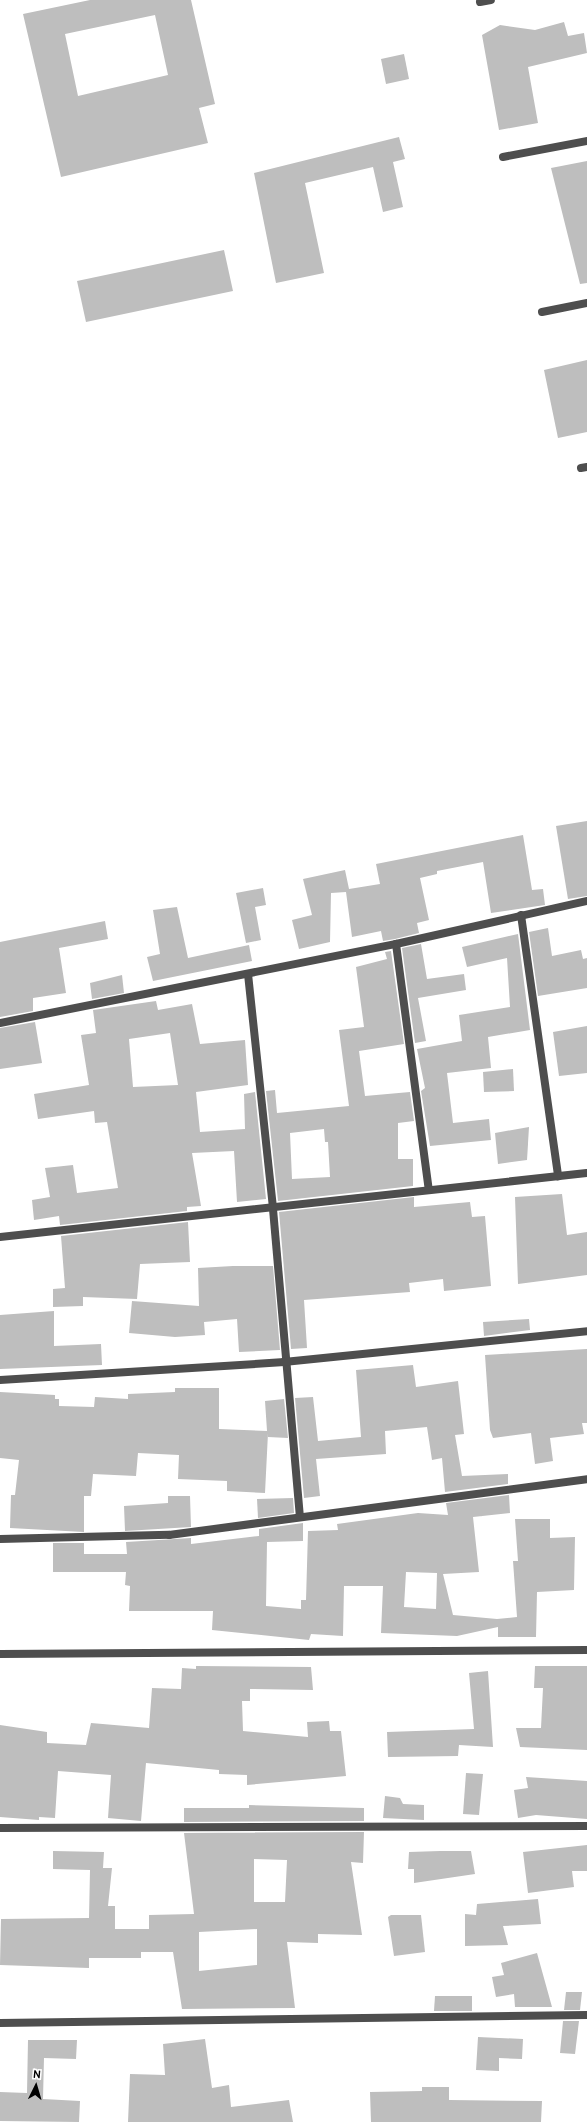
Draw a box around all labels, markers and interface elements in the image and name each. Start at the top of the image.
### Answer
north arrow [16,2066,56,2106]
text: N [33,2067,42,2081]

